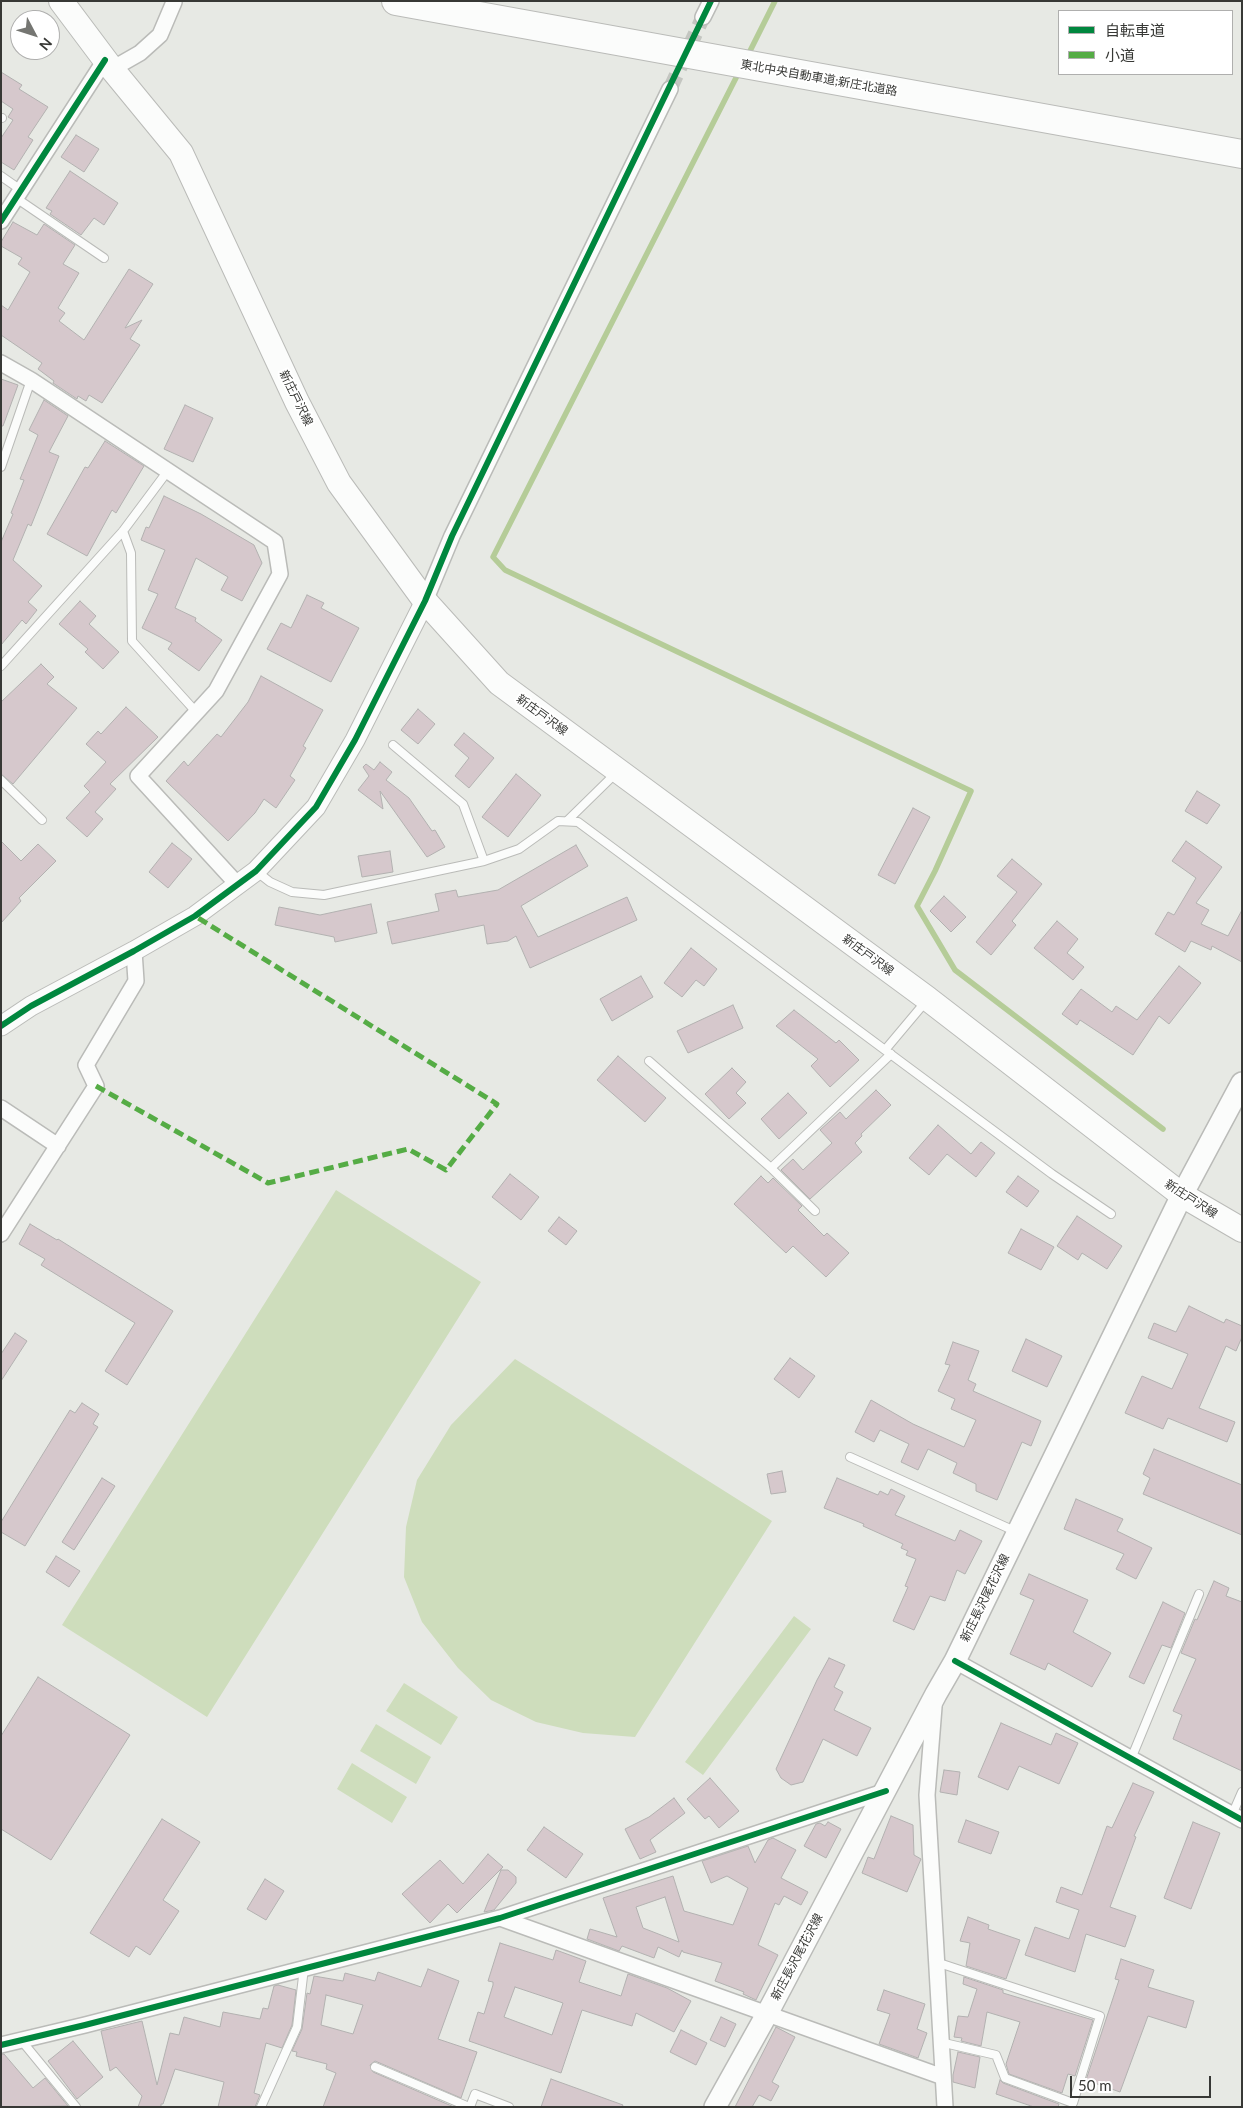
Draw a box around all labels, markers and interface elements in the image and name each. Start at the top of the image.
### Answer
north arrow [10,10,60,60]
legend [1058,10,1233,75]
text: 自転車道 [1105,21,1165,39]
text: N [36,35,56,54]
text: 小道 [1105,46,1135,64]
street label: 東北中央自動車道;新庄北道路 [739,57,899,99]
street label: 新庄戸沢線 [276,368,316,428]
street label: 新庄戸沢線 [513,692,571,738]
street label: 新庄戸沢線 [839,932,897,978]
street label: 新庄戸沢線 [1162,1177,1220,1221]
street label: 新庄長沢尾花沢線 [957,1552,1013,1644]
street label: 新庄長沢尾花沢線 [768,1911,826,2003]
scale bar [1073,2066,1214,2098]
text: 50 m [1078,2076,1112,2094]

